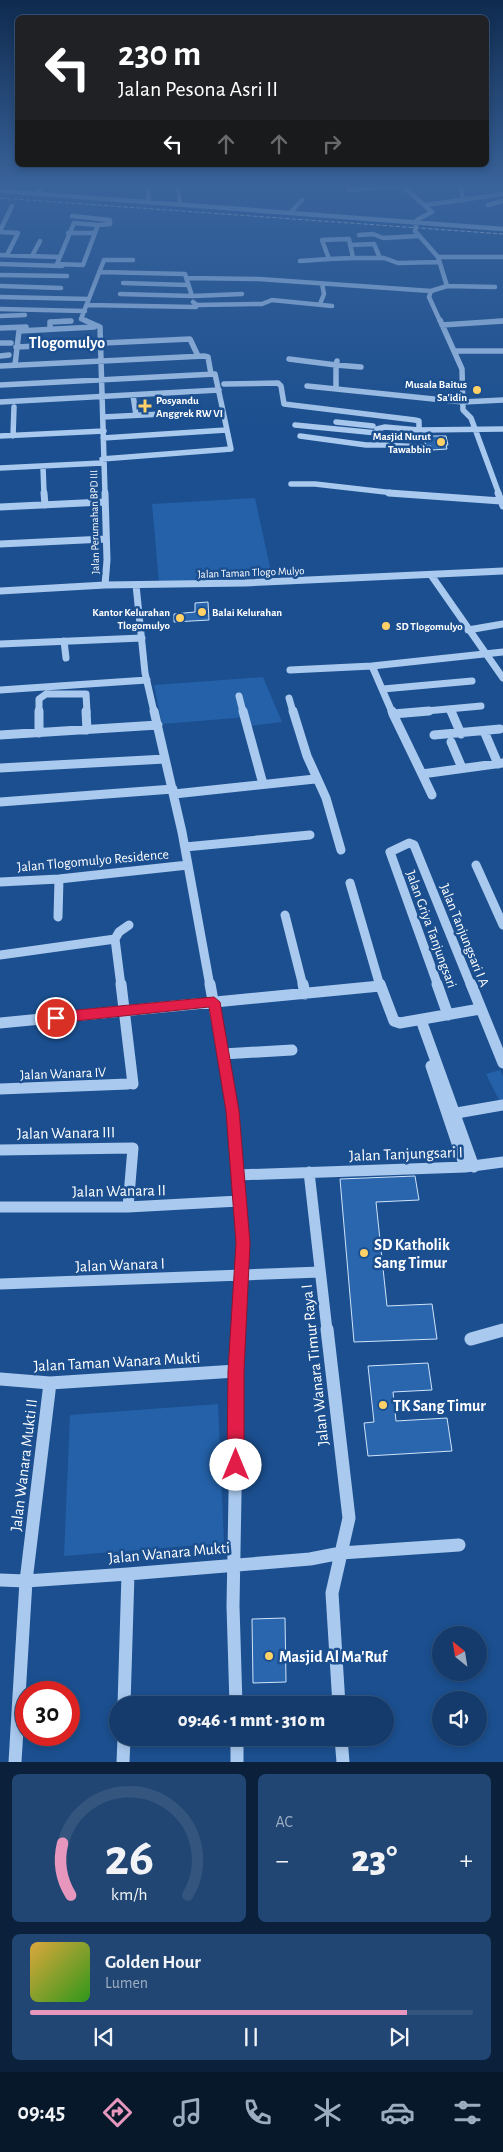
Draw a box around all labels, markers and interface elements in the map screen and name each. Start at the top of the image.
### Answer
icon: left [35,35,100,100]
text: 230 m [118,37,201,72]
text: Jalan Pesona Asri II [118,78,278,100]
icon: left [159,130,187,158]
icon: ahead [212,130,240,158]
icon: ahead [265,130,293,158]
icon: right [318,130,346,158]
district label: Tlogomulyo [29,335,105,352]
place label: Musala Baitus Sa'idin [405,379,467,403]
marker: Musala Baitus Sa'idin [471,384,483,396]
place label: Posyandu Anggrek RW VI [156,395,223,419]
marker: Posyandu Anggrek RW VI [138,399,152,413]
place label: Masjid Nurut Tawabbin [373,431,431,455]
marker: Masjid Nurut Tawabbin [435,436,447,448]
street label: Jalan Perumahan BPD III [88,470,101,574]
street label: Jalan Taman Tlogo Mulyo [197,565,305,580]
marker: Balai Kelurahan [196,606,208,618]
place label: Kantor Kelurahan Tlogomulyo [92,607,171,631]
place label: Balai Kelurahan [212,607,282,618]
marker: Kantor Kelurahan Tlogomulyo [174,612,186,624]
marker: SD Tlogomulyo [380,620,392,632]
place label: SD Tlogomulyo [396,621,463,632]
street label: Jalan Tlogomulyo Residence [17,847,170,875]
street label: Jalan Griya Tanjungsari [403,869,459,990]
street label: Jalan Tanjungsari I A [437,882,491,989]
pin [35,997,77,1039]
icon: arrive [42,1004,70,1032]
street label: Jalan Wanara IV [20,1065,106,1082]
street label: Jalan Wanara III [17,1124,115,1142]
street label: Jalan Tanjungsari I [349,1144,463,1165]
street label: Jalan Wanara II [72,1182,166,1200]
place label: SD Katholik Sang Timur [374,1237,450,1271]
marker: SD Katholik Sang Timur [358,1247,370,1259]
street label: Jalan Wanara I [75,1255,165,1275]
street label: Jalan Wanara Timur Raya I [299,1283,332,1446]
street label: Jalan Taman Wanara Mukti [33,1350,201,1374]
street label: Jalan Wanara Mukti II [8,1398,40,1532]
place label: TK Sang Timur [393,1398,486,1414]
marker: TK Sang Timur [377,1399,389,1411]
position arrow [209,1438,261,1490]
street label: Jalan Wanara Mukti [108,1540,231,1566]
north arrow [432,1626,488,1681]
map controls [432,1626,487,1746]
place label: Masjid Al Ma'Ruf [279,1649,389,1666]
marker: Masjid Al Ma'Ruf [263,1650,275,1662]
speed limit sign: 30 [15,1681,80,1746]
button: sound [432,1691,487,1746]
text: 09:46 · 1 mnt · 310 m [178,1711,325,1730]
text: AC [276,1814,293,1830]
text: 26 [104,1832,154,1884]
text: 23° [351,1841,397,1879]
text: − [276,1847,289,1875]
text: + [460,1847,473,1875]
text: km/h [110,1886,147,1904]
text: Golden Hour [105,1953,201,1972]
text: Lumen [105,1975,148,1991]
icon: previous [90,2023,118,2051]
icon: pause [237,2023,265,2051]
icon: next [385,2023,413,2051]
icon: directions [100,2095,135,2130]
icon: music [170,2095,205,2130]
icon: phone [240,2095,275,2130]
icon: climate [310,2095,345,2130]
icon: car [380,2095,415,2130]
icon: filters [450,2095,485,2130]
text: 09:45 [18,2101,65,2123]

